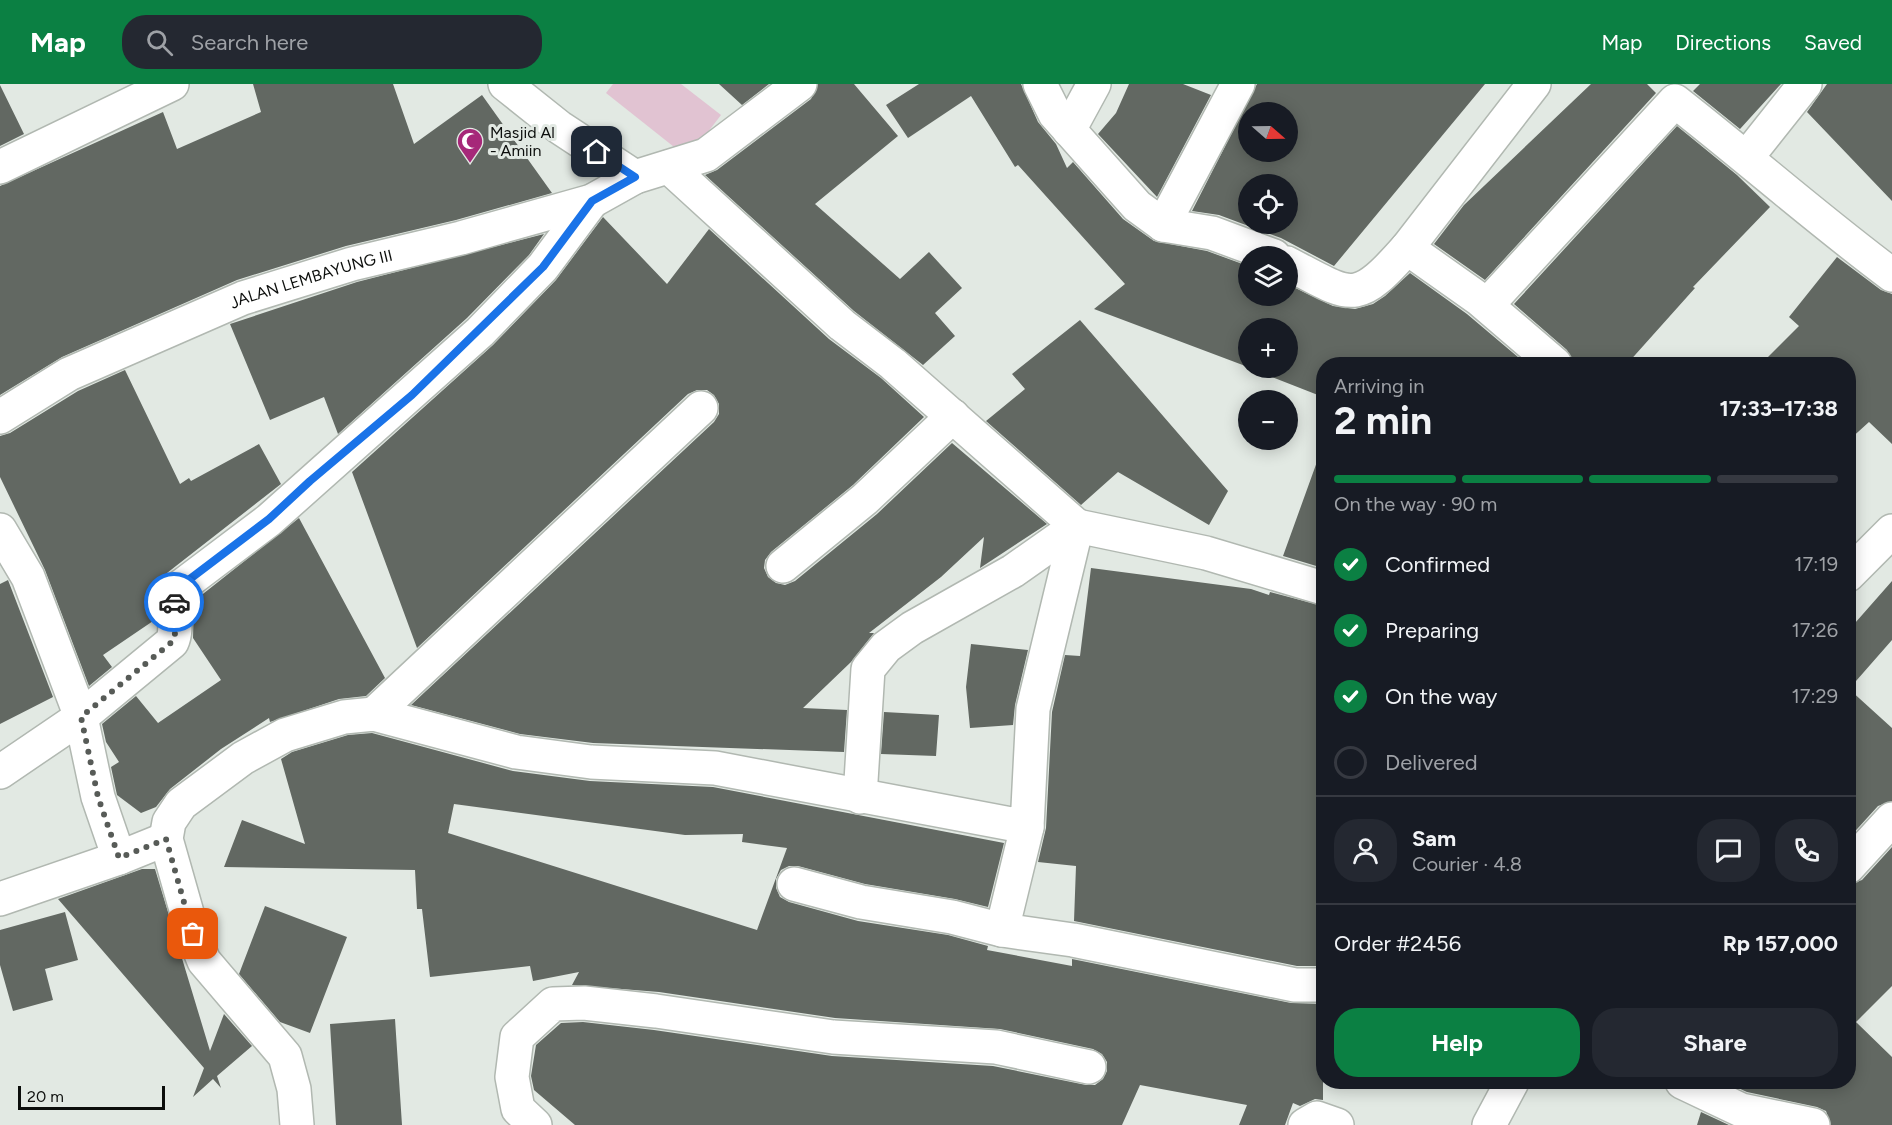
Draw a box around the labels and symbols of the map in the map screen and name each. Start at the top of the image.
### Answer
north arrow [1238,102,1298,162]
place label: Masjid Al - Amiin [490,123,555,160]
mosque icon: Masjid Al - Amiin [455,126,485,164]
pin [571,126,622,177]
street label: JALAN LEMBAYUNG III [227,246,394,313]
courier [144,572,204,632]
pin [167,908,218,959]
scale bar [18,1083,165,1110]

